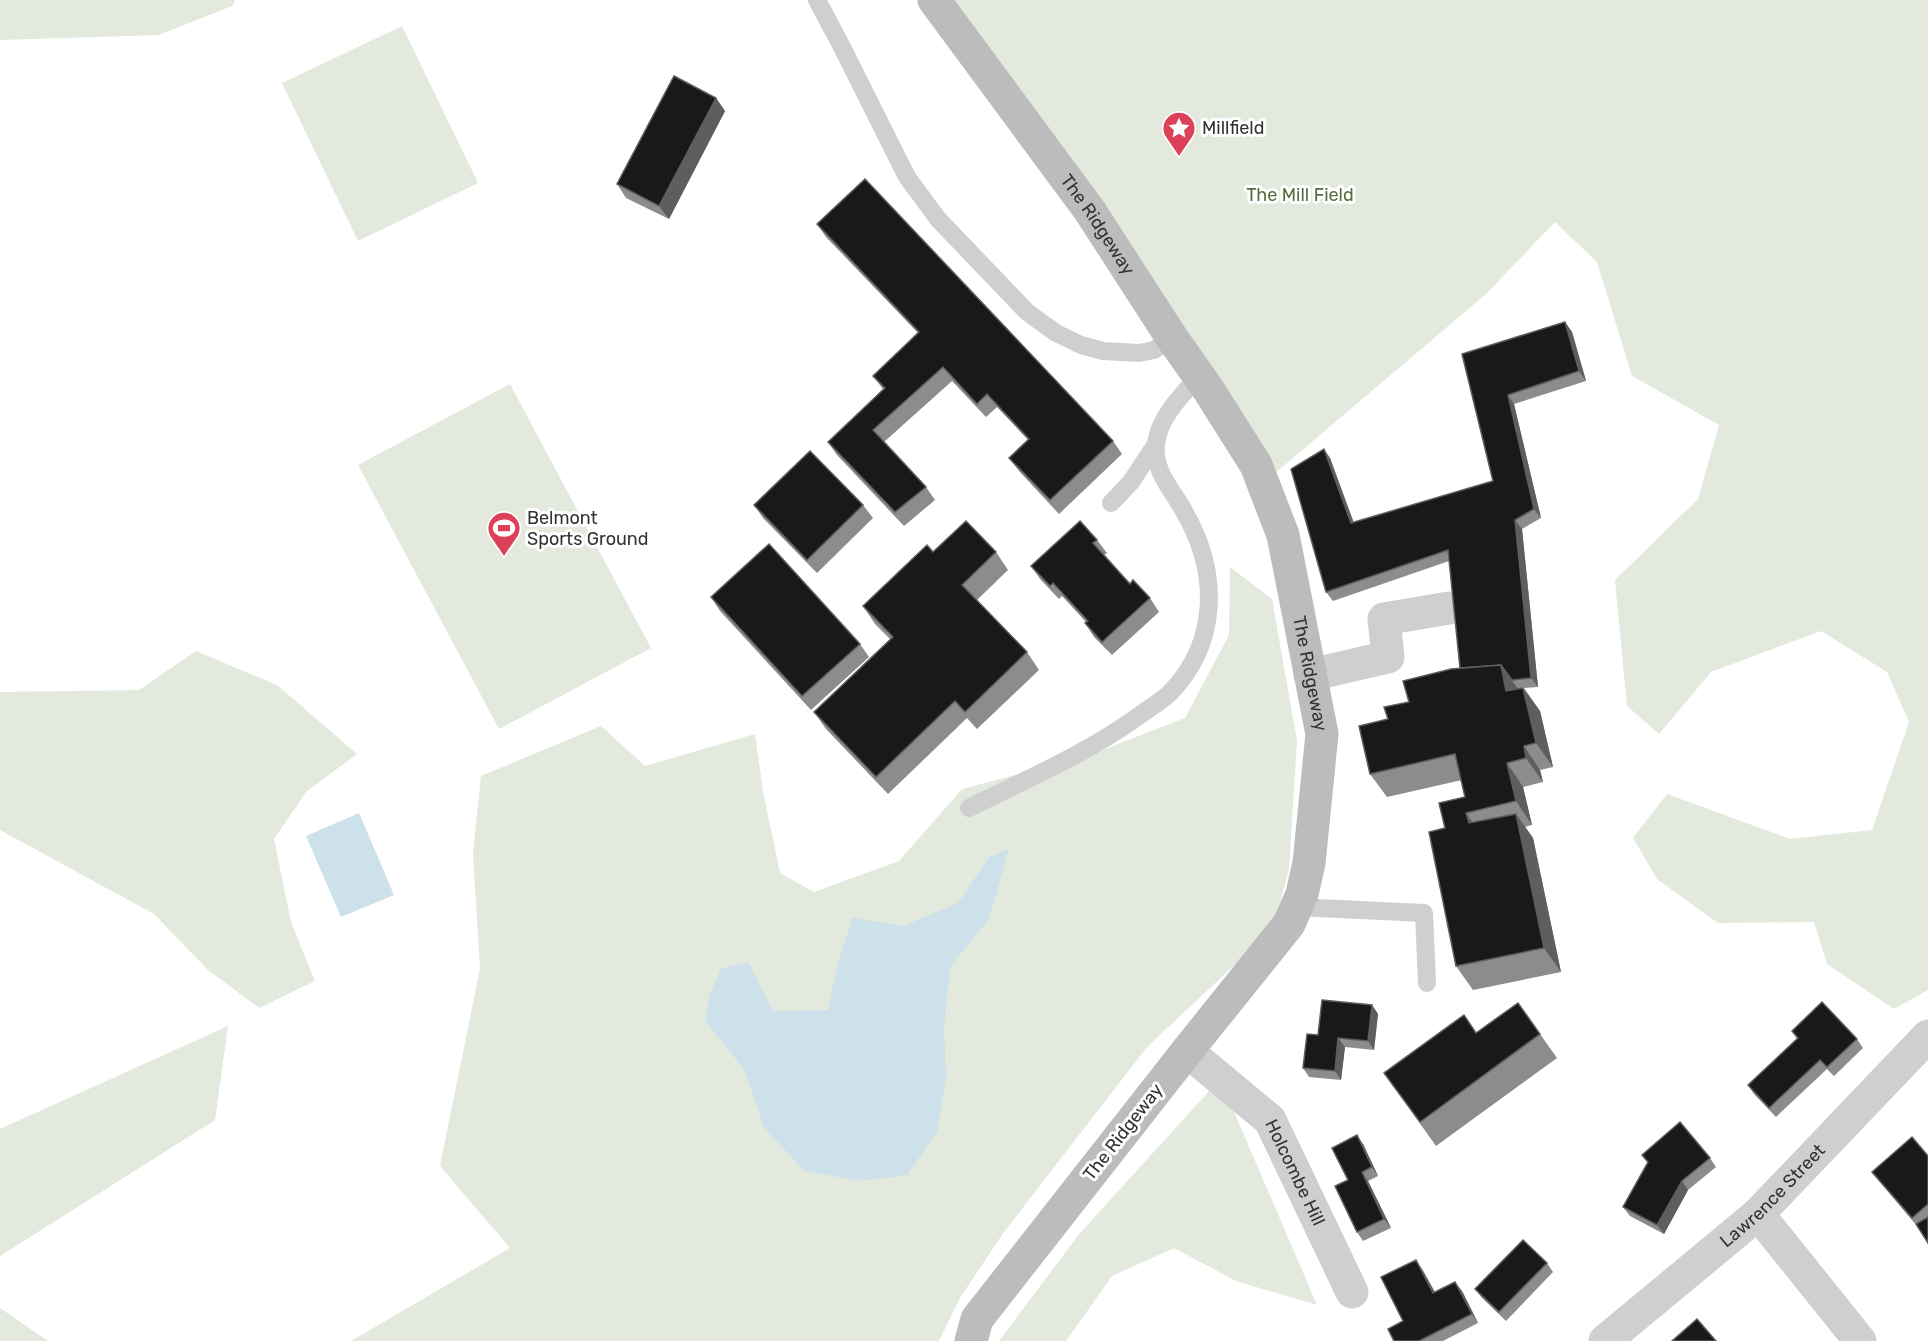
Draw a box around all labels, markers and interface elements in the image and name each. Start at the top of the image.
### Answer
place icon: Millfield [1161,110,1197,157]
place label: Millfield [1202,117,1264,139]
street label: The Ridgeway [1056,170,1139,279]
park label: The Mill Field [1246,184,1354,206]
place label: Belmont Sports Ground [527,507,648,550]
sports icon: Belmont Sports Ground [486,510,522,557]
street label: The Ridgeway [1288,614,1332,733]
street label: The Ridgeway [1078,1079,1168,1185]
street label: Holcombe Hill [1260,1116,1330,1229]
street label: Lawrence Street [1715,1139,1830,1252]

